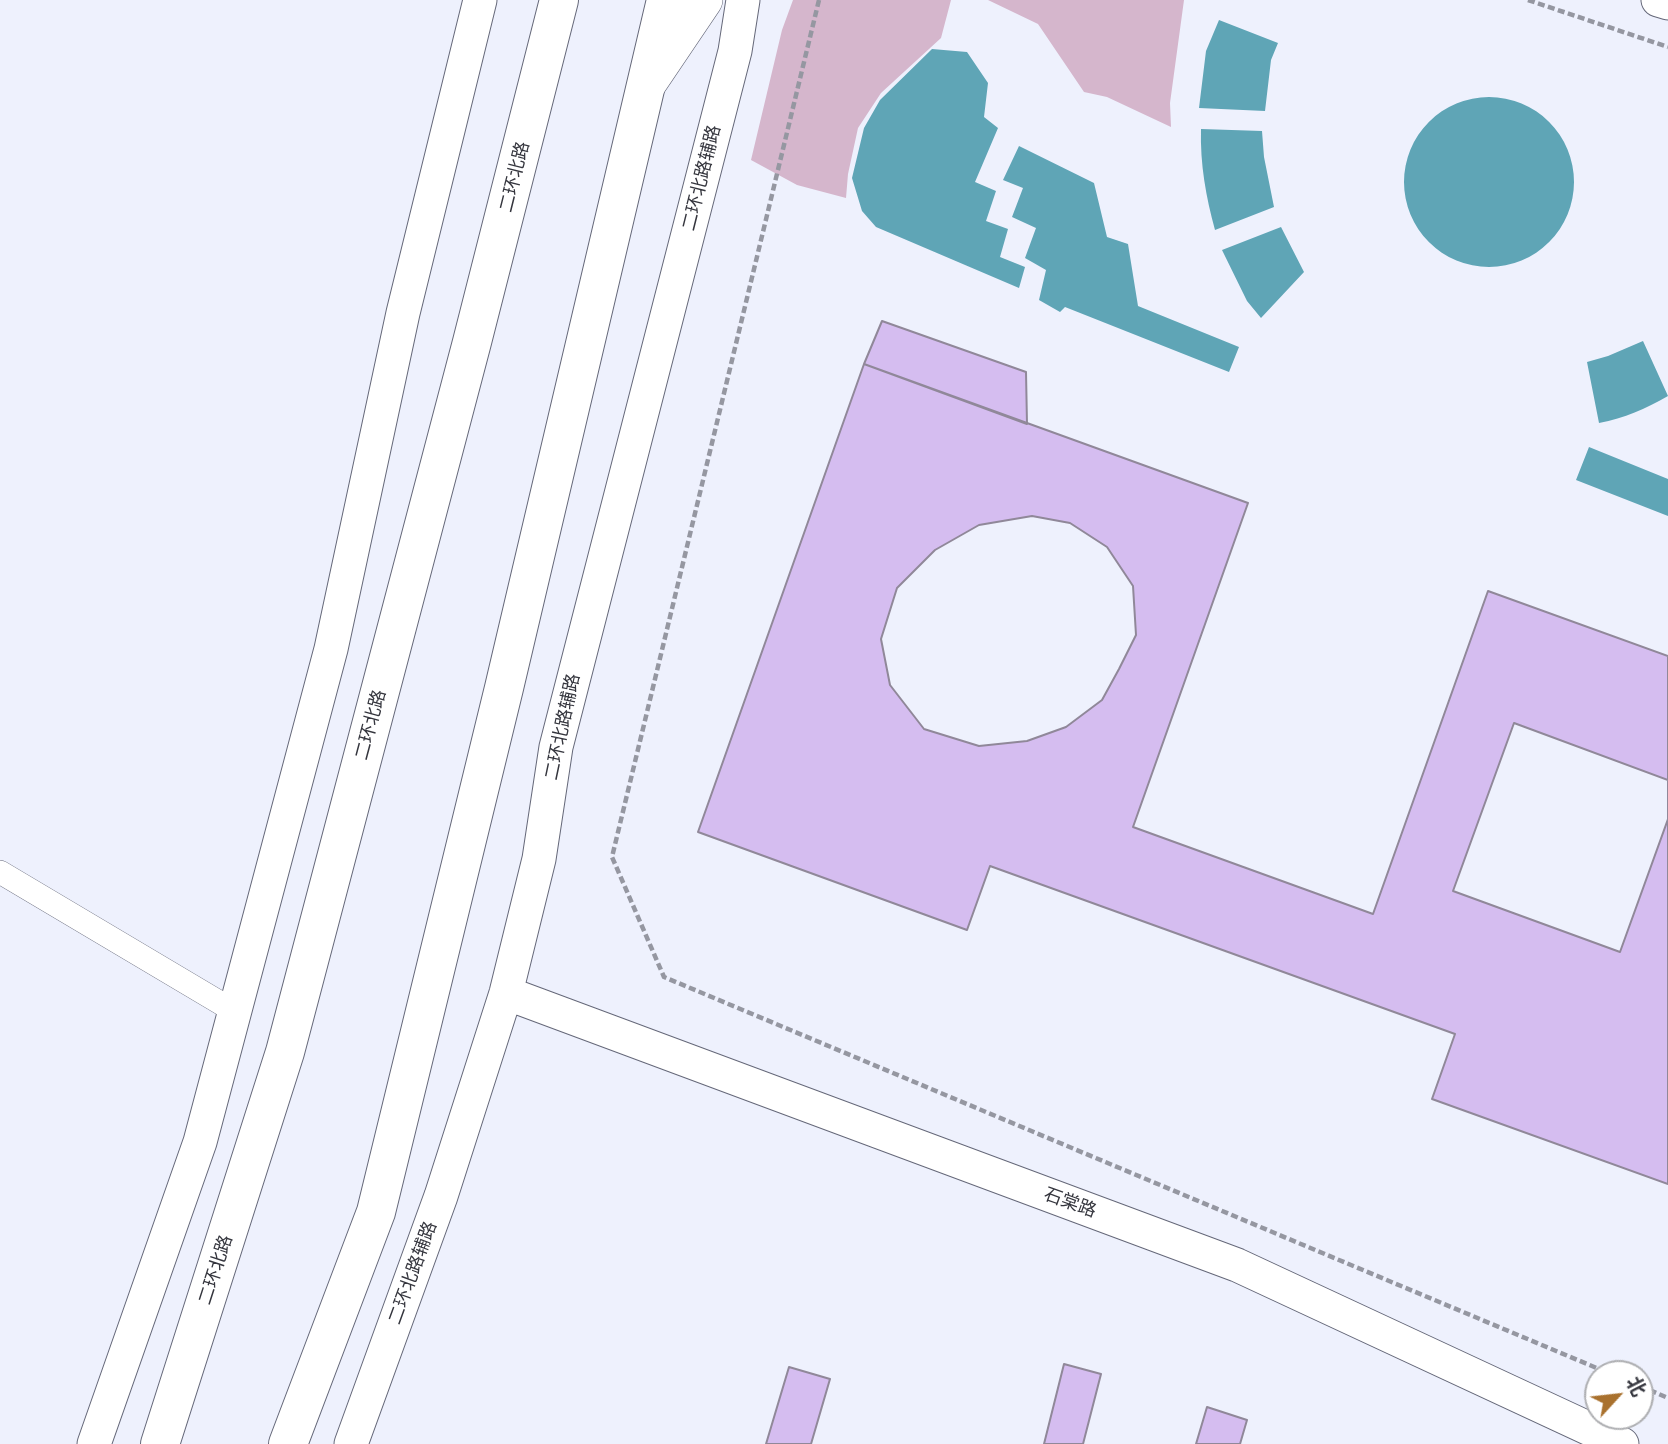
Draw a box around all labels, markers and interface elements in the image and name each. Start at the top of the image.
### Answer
street label: 二环北路辅路 [678,123,726,233]
street label: 二环北路 [496,139,534,215]
street label: 二环北路辅路 [541,672,585,782]
street label: 二环北路 [351,687,391,763]
street label: 石棠路 [1041,1184,1099,1222]
street label: 二环北路辅路 [384,1219,442,1327]
street label: 二环北路 [195,1232,237,1308]
north arrow [1584,1360,1654,1430]
text: 北 [1622,1372,1651,1400]

